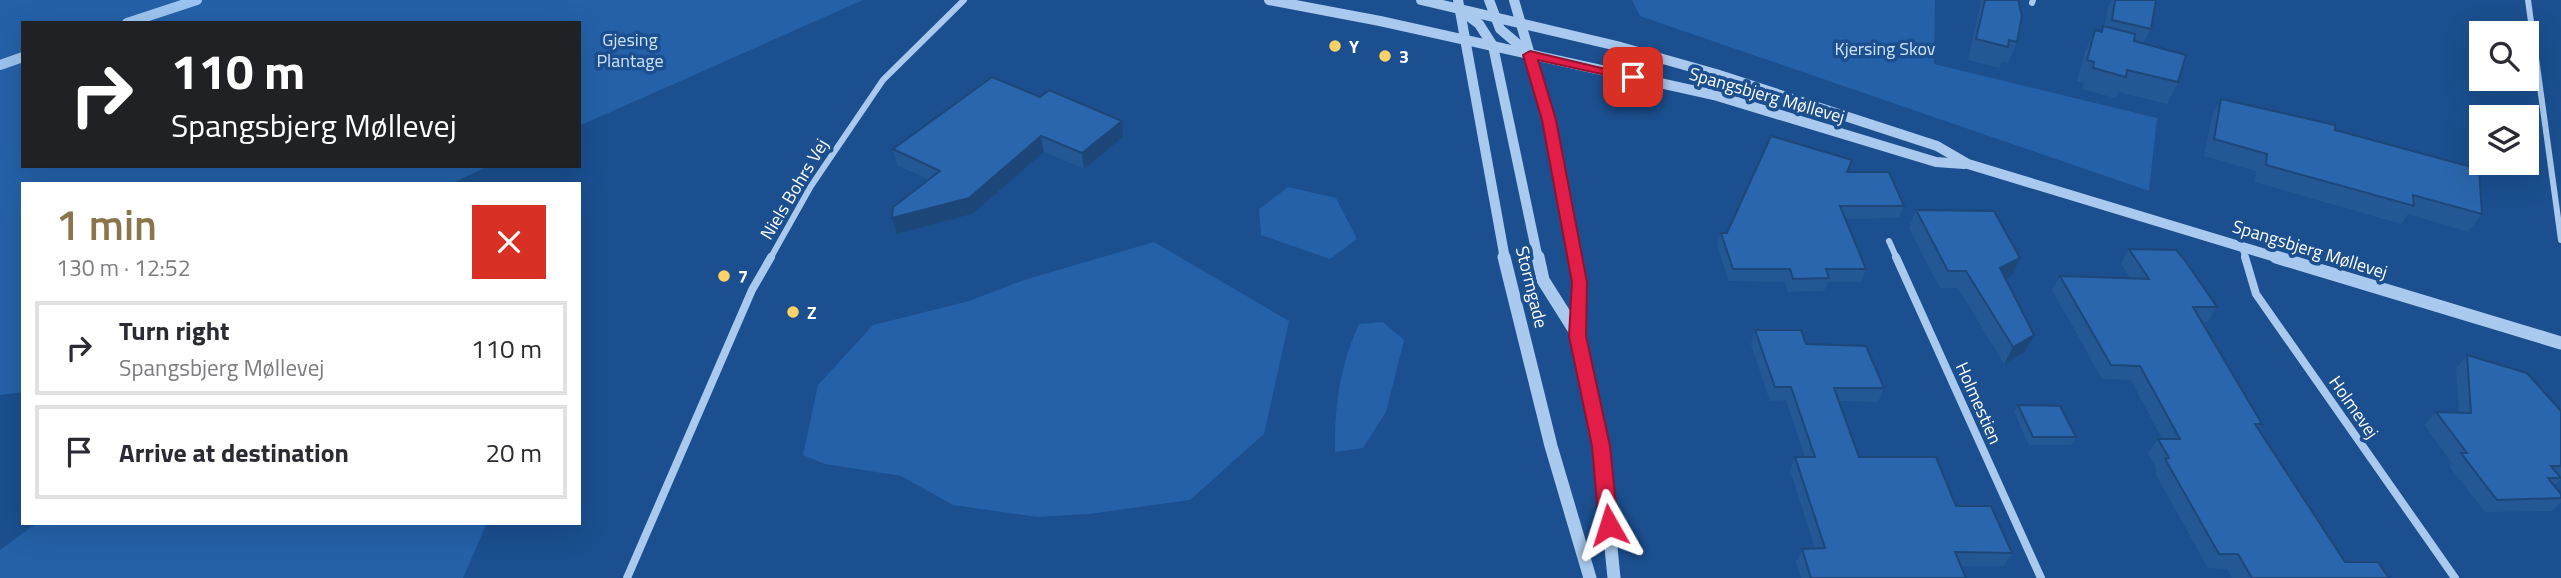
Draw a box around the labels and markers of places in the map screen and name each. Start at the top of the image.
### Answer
place label: Y [1349,33,1360,60]
marker: Y [1327,38,1343,54]
place label: 3 [1399,43,1409,70]
pin [1603,47,1663,107]
marker: 3 [1377,48,1393,64]
place label: 7 [738,263,748,290]
marker: 7 [716,268,732,284]
place label: Z [807,299,817,326]
marker: Z [785,304,801,320]

